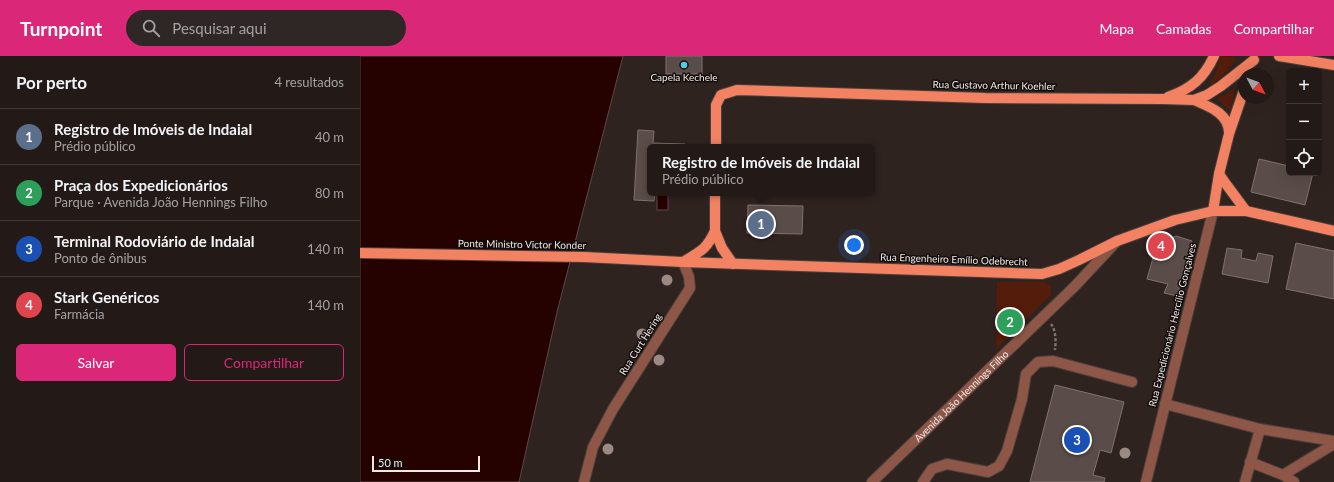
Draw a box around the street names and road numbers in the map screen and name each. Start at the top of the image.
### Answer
street label: Rua Gustavo Arthur Koehler [932,78,1056,92]
street label: Ponte Ministro Victor Konder [458,237,587,251]
street label: Rua Expedicionário Hercílio Gonçalves [1146,242,1198,408]
street label: Rua Engenheiro Emílio Odebrecht [880,250,1028,268]
street label: Rua Curt Hering [616,311,664,377]
street label: Avenida João Hennings Filho [912,347,1011,444]

